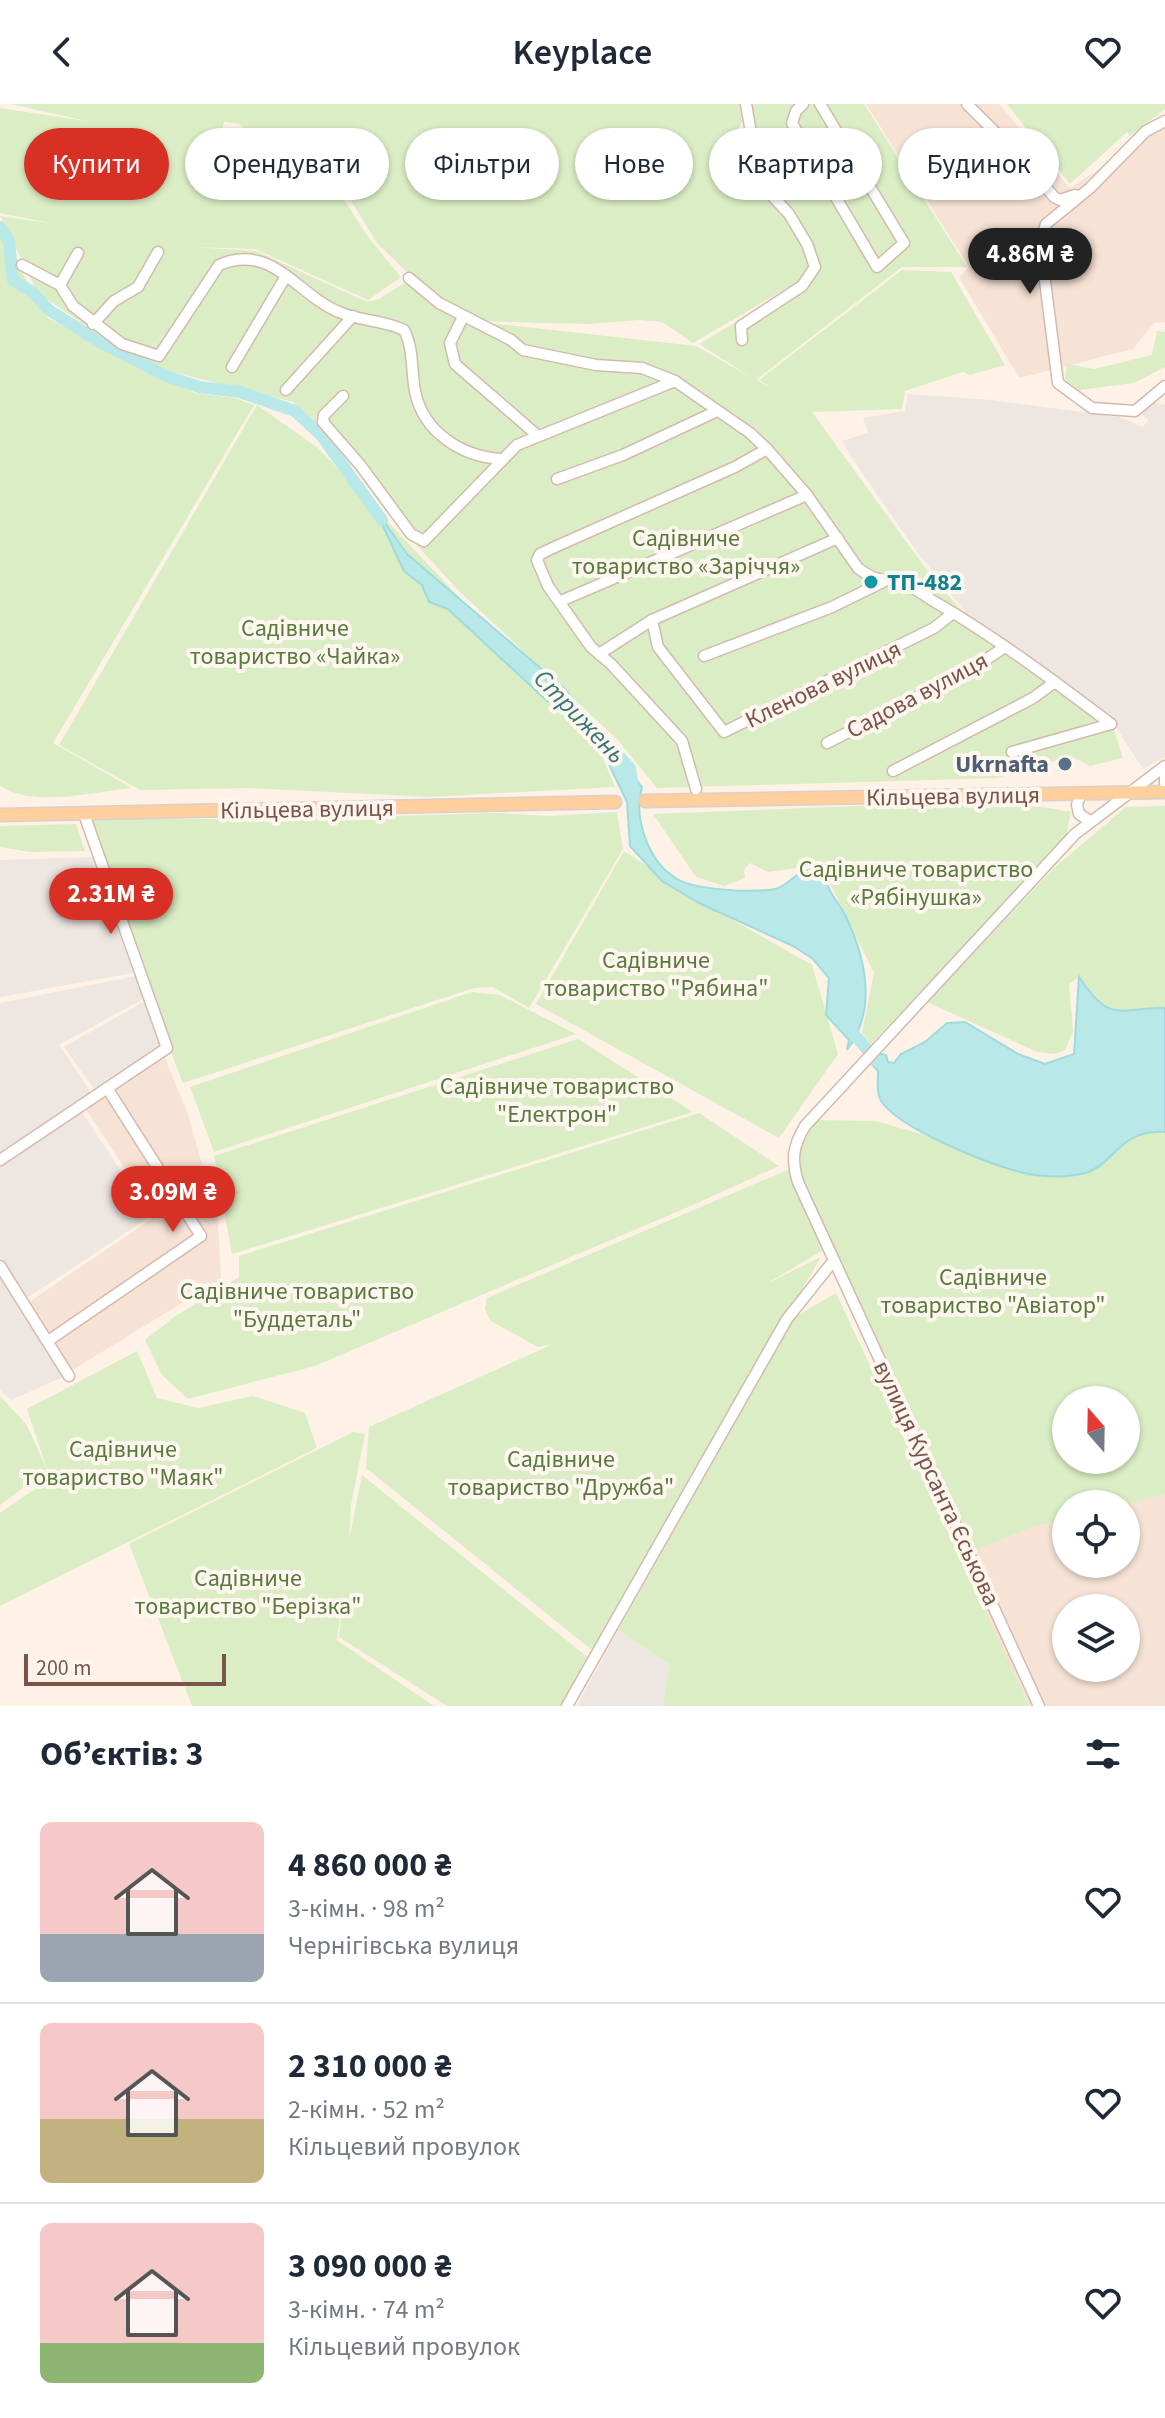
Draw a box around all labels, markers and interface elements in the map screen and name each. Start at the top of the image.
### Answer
text: Keyplace [513,27,652,78]
icon: back [40,30,84,74]
icon: heart [1081,30,1125,74]
chip: Купити [24,128,169,200]
chip: Орендувати [185,128,389,200]
chip: Фільтри [405,128,559,200]
chip: Нове [575,128,693,200]
chip: Квартира [709,128,882,200]
chip: Будинок [898,128,1059,200]
pin: 4.86M ₴ [956,228,1104,296]
text: 4.86M ₴ [986,235,1074,272]
park label: Садівниче товариство «Заріччя» [572,521,800,584]
place label: ТП-482 [887,565,962,600]
marker: ТП-482 [862,573,880,591]
park label: Садівниче товариство «Чайка» [190,611,400,674]
street label: Кленова вулиця [739,632,907,737]
street label: Садова вулиця [840,643,994,747]
water label: Стрижень [525,661,634,772]
place label: Ukrnafta [955,747,1049,782]
marker: Ukrnafta [1056,755,1074,773]
street label: Кільцева вулиця [866,777,1040,816]
street label: Кільцева вулиця [220,790,394,829]
park label: Садівниче товариство «Рябінушка» [799,852,1033,915]
pin: 2.31M ₴ [37,868,185,936]
text: 2.31M ₴ [67,875,155,912]
park label: Садівниче товариство "Рябина" [544,943,768,1006]
park label: Садівниче товариство "Електрон" [440,1069,674,1132]
pin: 3.09M ₴ [99,1166,247,1234]
text: 3.09M ₴ [129,1173,217,1210]
park label: Садівниче товариство "Авіатор" [880,1260,1106,1323]
park label: Садівниче товариство "Буддеталь" [180,1274,414,1337]
street label: вулиця Курсанта Єськова [864,1355,1009,1612]
north arrow [1052,1386,1140,1474]
map controls [1052,1386,1140,1682]
park label: Садівниче товариство "Маяк" [23,1432,223,1495]
park label: Садівниче товариство "Дружба" [448,1442,674,1505]
button: locate [1052,1490,1140,1578]
park label: Садівниче товариство "Берізка" [135,1561,361,1624]
button: layers [1052,1594,1140,1682]
scale bar [24,1650,226,1686]
text: 200 m [36,1652,91,1684]
text: Об’єктів: 3 [40,1730,203,1779]
icon: filters [1081,1732,1125,1776]
text: 4 860 000 ₴ [288,1841,452,1890]
icon: home [104,1854,200,1950]
icon: heart [1081,1880,1125,1924]
text: 3-кімн. · 98 m² [288,1890,445,1927]
text: Чернігівська вулиця [288,1927,519,1964]
text: 2 310 000 ₴ [288,2042,452,2091]
icon: home [104,2055,200,2151]
icon: heart [1081,2081,1125,2125]
text: 2-кімн. · 52 m² [288,2091,445,2128]
text: Кільцевий провулок [288,2128,520,2165]
text: 3 090 000 ₴ [288,2242,452,2291]
icon: home [104,2255,200,2351]
icon: heart [1081,2281,1125,2325]
text: 3-кімн. · 74 m² [288,2291,445,2328]
text: Кільцевий провулок [288,2328,520,2365]

